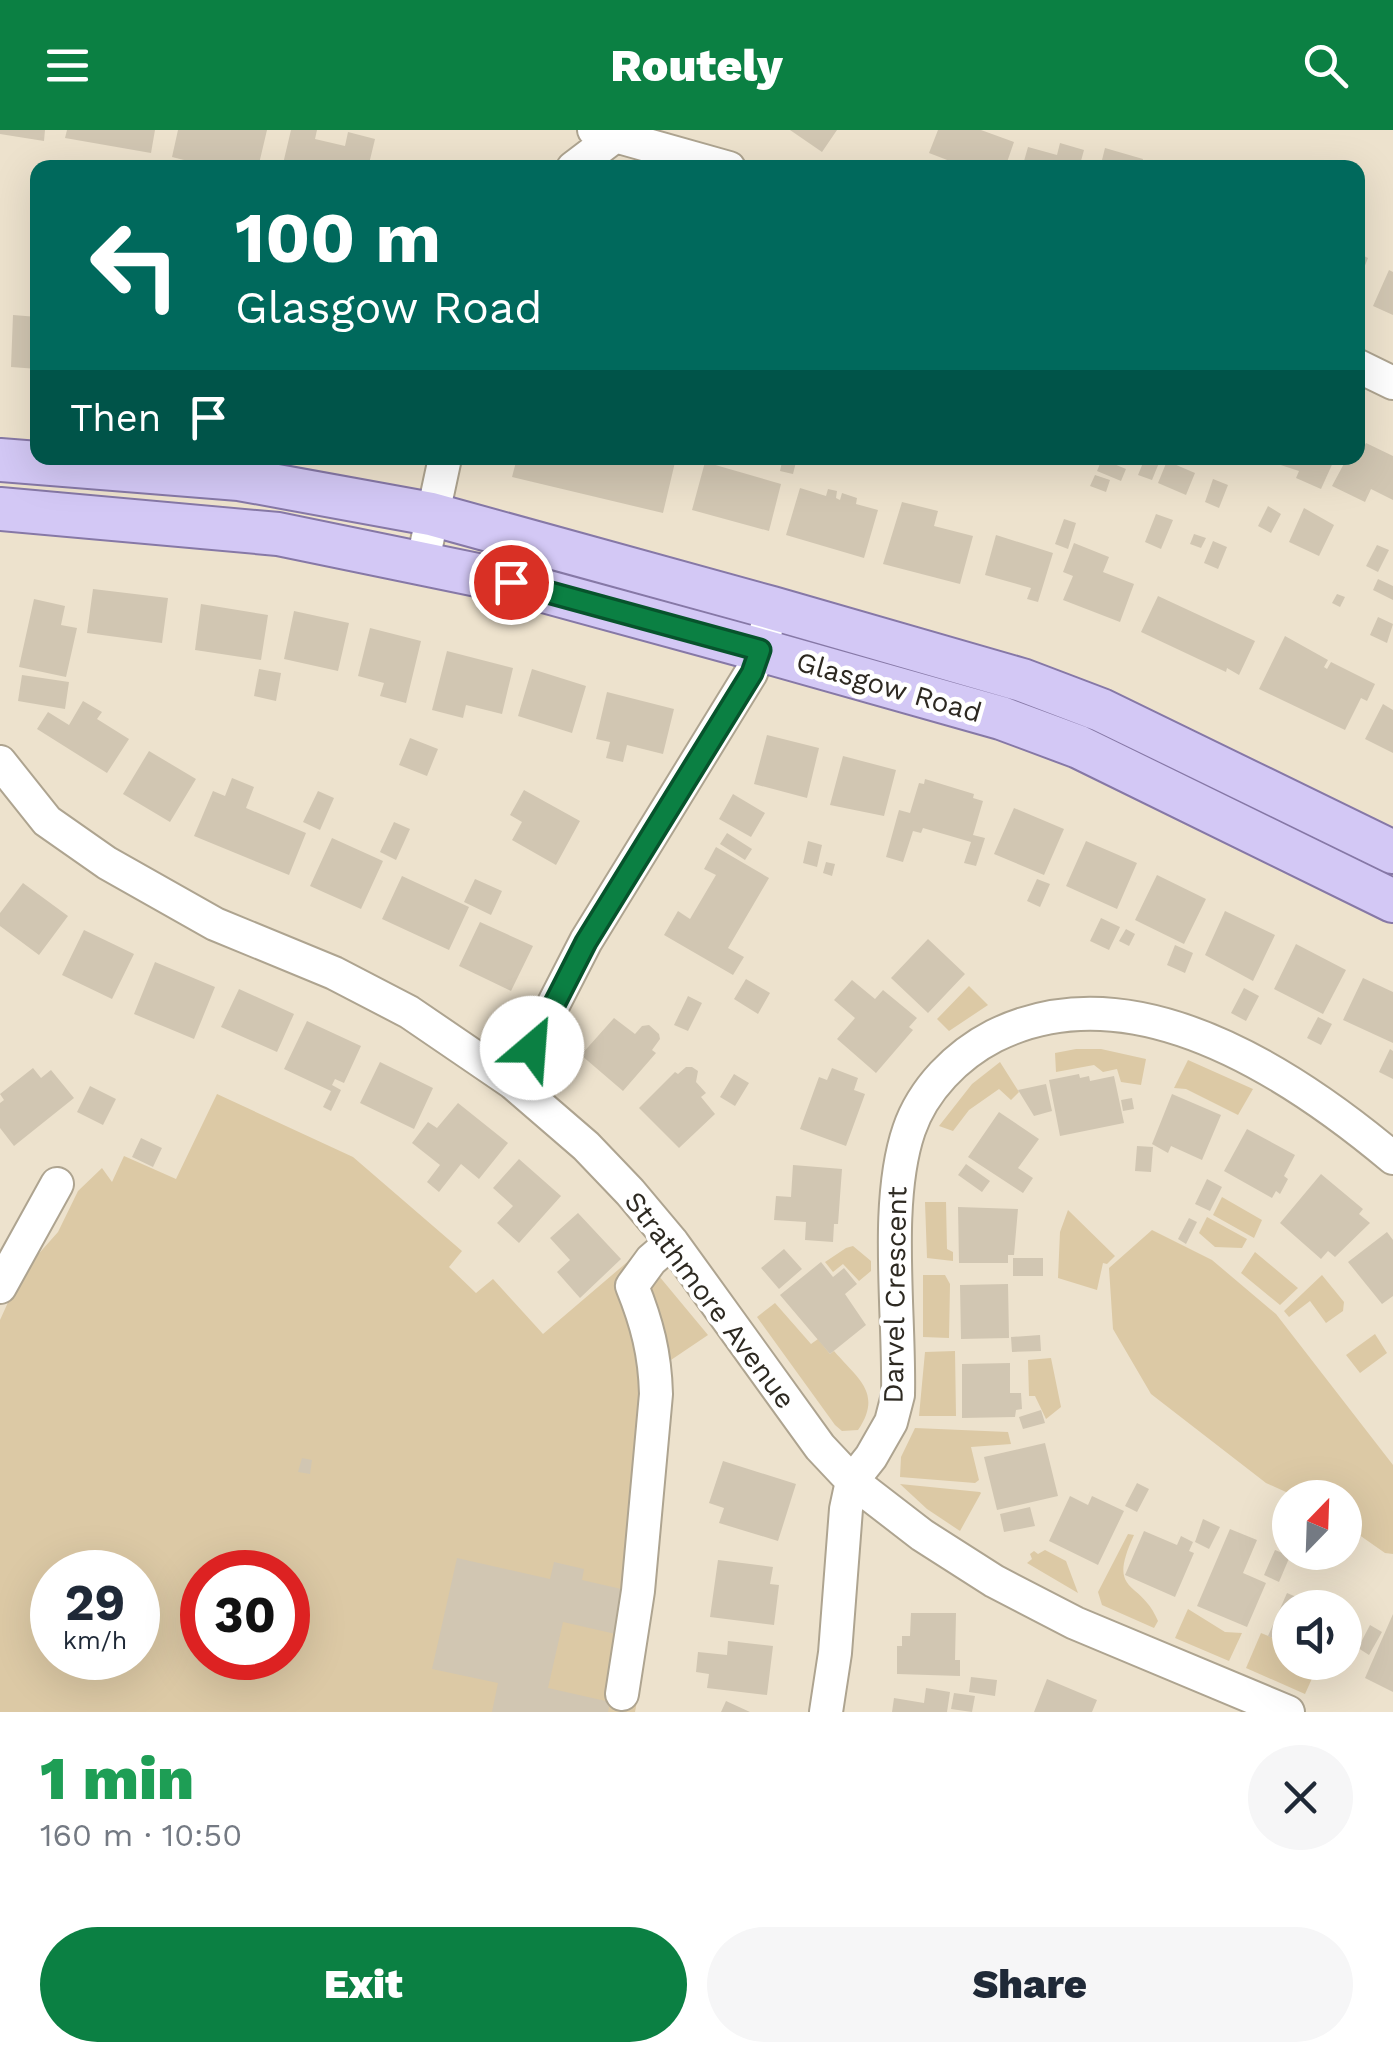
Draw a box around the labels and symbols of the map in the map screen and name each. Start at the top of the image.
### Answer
pin [469,540,554,625]
street label: Glasgow Road [792,645,986,729]
position arrow [480,996,584,1100]
street label: Strathmore Avenue [618,1185,802,1415]
street label: Darvel Crescent [877,1186,913,1404]
north arrow [1272,1480,1362,1570]
speed limit sign: 30 [180,1550,310,1680]

